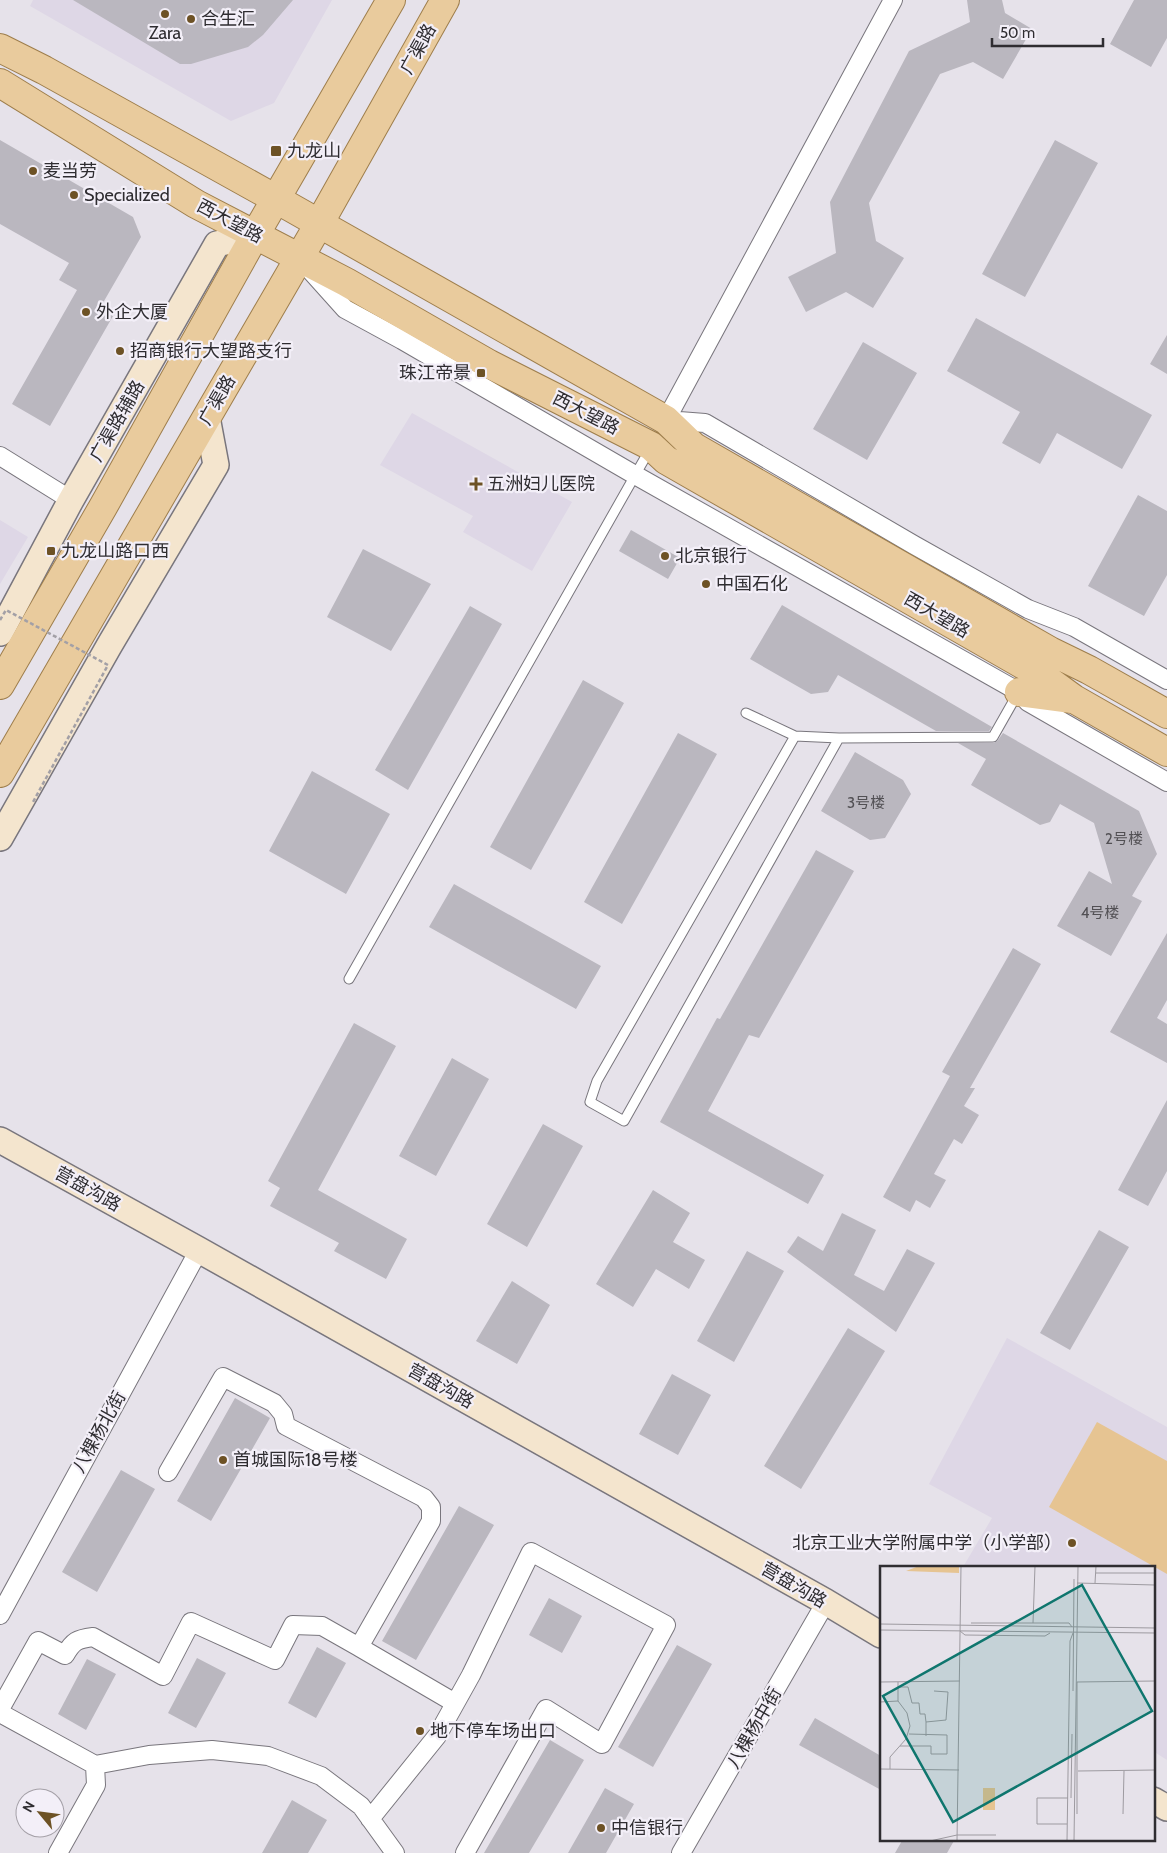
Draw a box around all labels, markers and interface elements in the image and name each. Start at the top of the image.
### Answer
marker: Zara [159,8,171,20]
place label: 合生汇 [201,8,255,30]
marker: 合生汇 [185,13,197,25]
scale bar [992,15,1103,47]
street label: 广渠路 [395,20,441,78]
place label: Zara [149,22,182,44]
text: 50 m [1000,24,1035,42]
place label: 九龙山 [287,140,341,162]
marker: 九龙山 [269,144,283,158]
place label: 麦当劳 [43,160,97,182]
marker: 麦当劳 [27,165,39,177]
place label: Specialized [84,184,170,206]
marker: Specialized [68,189,80,201]
street label: 西大望路 [193,194,267,248]
place label: 外企大厦 [96,301,168,323]
marker: 外企大厦 [80,306,92,318]
place label: 招商银行大望路支行 [130,340,292,362]
marker: 招商银行大望路支行 [114,345,126,357]
place label: 珠江帝景 [399,362,471,384]
marker: 珠江帝景 [475,367,487,379]
street label: 广渠路 [194,371,240,429]
street label: 广渠路辅路 [85,377,149,465]
street label: 西大望路 [549,387,623,439]
place label: 五洲妇儿医院 [487,473,595,495]
marker: 五洲妇儿医院 [469,477,483,491]
place label: 九龙山路口西 [61,540,169,562]
marker: 九龙山路口西 [45,545,57,557]
place label: 北京银行 [675,545,747,567]
marker: 北京银行 [659,550,671,562]
place label: 中国石化 [716,573,788,595]
marker: 中国石化 [700,578,712,590]
street label: 西大望路 [900,587,974,643]
house number: 3号楼 [847,794,885,812]
house number: 2号楼 [1105,830,1143,848]
house number: 4号楼 [1081,904,1119,922]
street label: 营盘沟路 [51,1162,125,1216]
street label: 营盘沟路 [404,1359,478,1413]
street label: 八棵杨北街 [68,1387,130,1477]
place label: 首城国际18号楼 [233,1449,358,1471]
marker: 首城国际18号楼 [217,1454,229,1466]
place label: 北京工业大学附属中学（小学部） [792,1532,1062,1554]
marker: 北京工业大学附属中学（小学部） [1066,1537,1078,1549]
street label: 营盘沟路 [757,1557,831,1613]
inset map [880,1566,1154,1840]
street label: 八棵杨中街 [722,1684,786,1772]
place label: 地下停车场出口 [430,1720,556,1742]
marker: 地下停车场出口 [414,1725,426,1737]
north arrow [15,1788,65,1838]
text: N [18,1798,39,1815]
place label: 中信银行 [611,1817,683,1839]
marker: 中信银行 [595,1822,607,1834]

